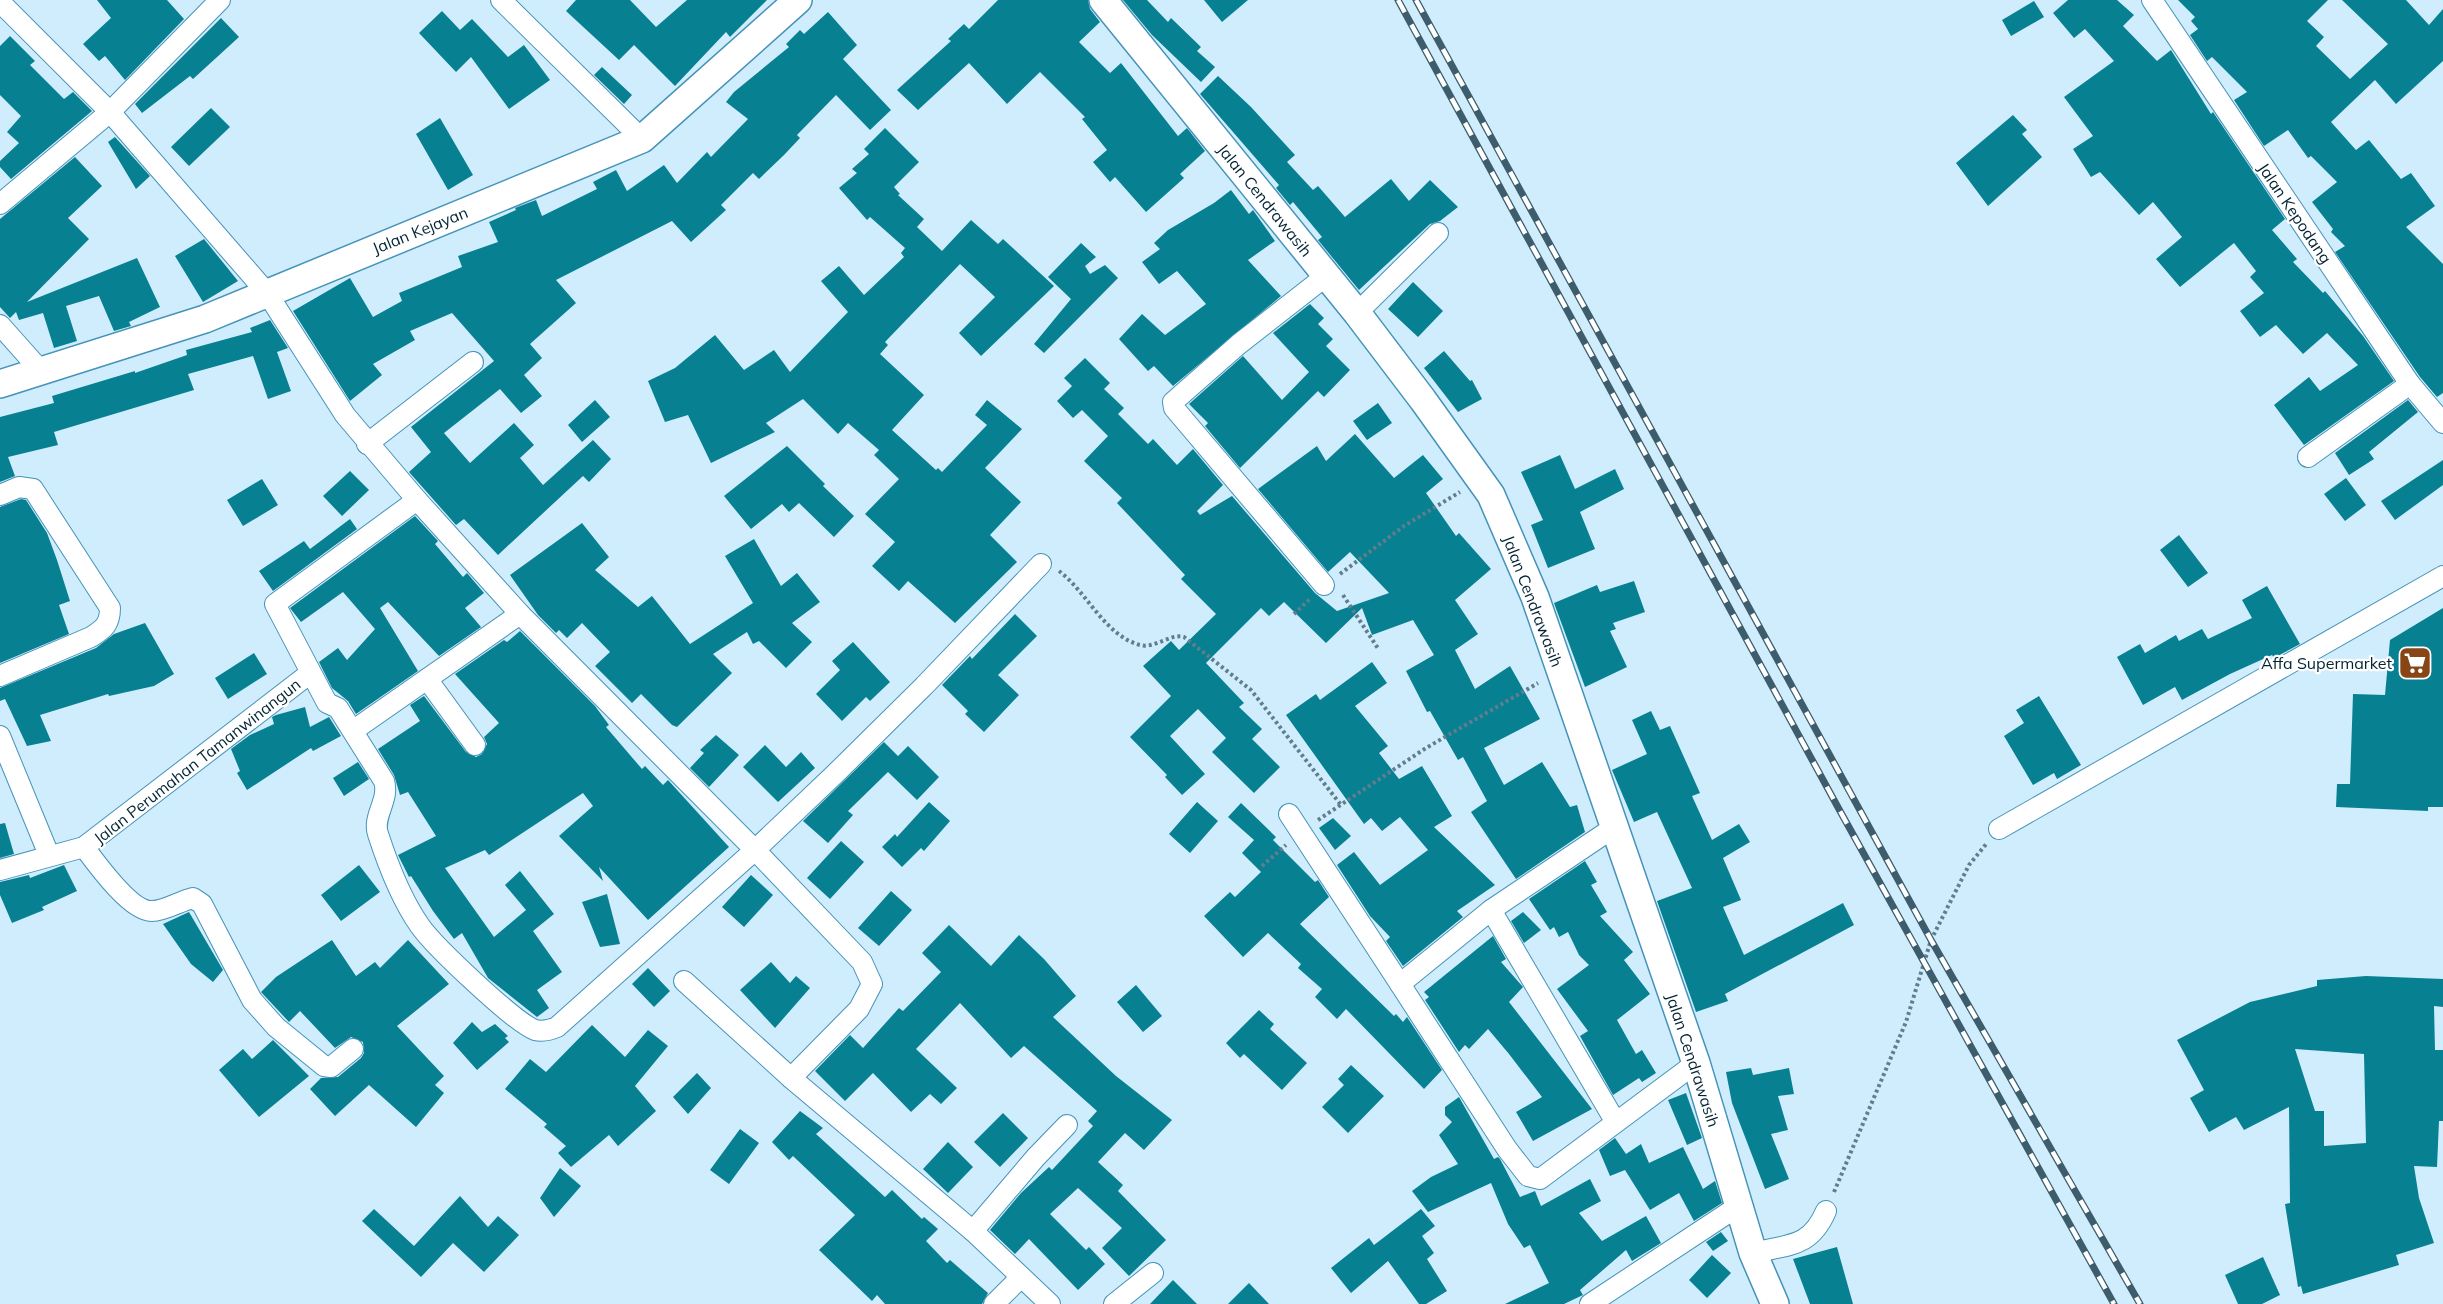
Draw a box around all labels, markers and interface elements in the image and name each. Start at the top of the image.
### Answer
street label: Jalan Cendrawasih [1213,139,1317,261]
street label: Jalan Kepodang [2254,159,2336,267]
street label: Jalan Kejayan [369,202,471,258]
street label: Jalan Cendrawasih [1499,532,1567,670]
supermarket icon: Affa Supermarket [2397,645,2433,681]
place label: Affa Supermarket [2261,653,2392,673]
street label: Jalan Perumahan Tamanwinangun [90,674,304,848]
street label: Jalan Cendrawasih [1662,991,1724,1129]

